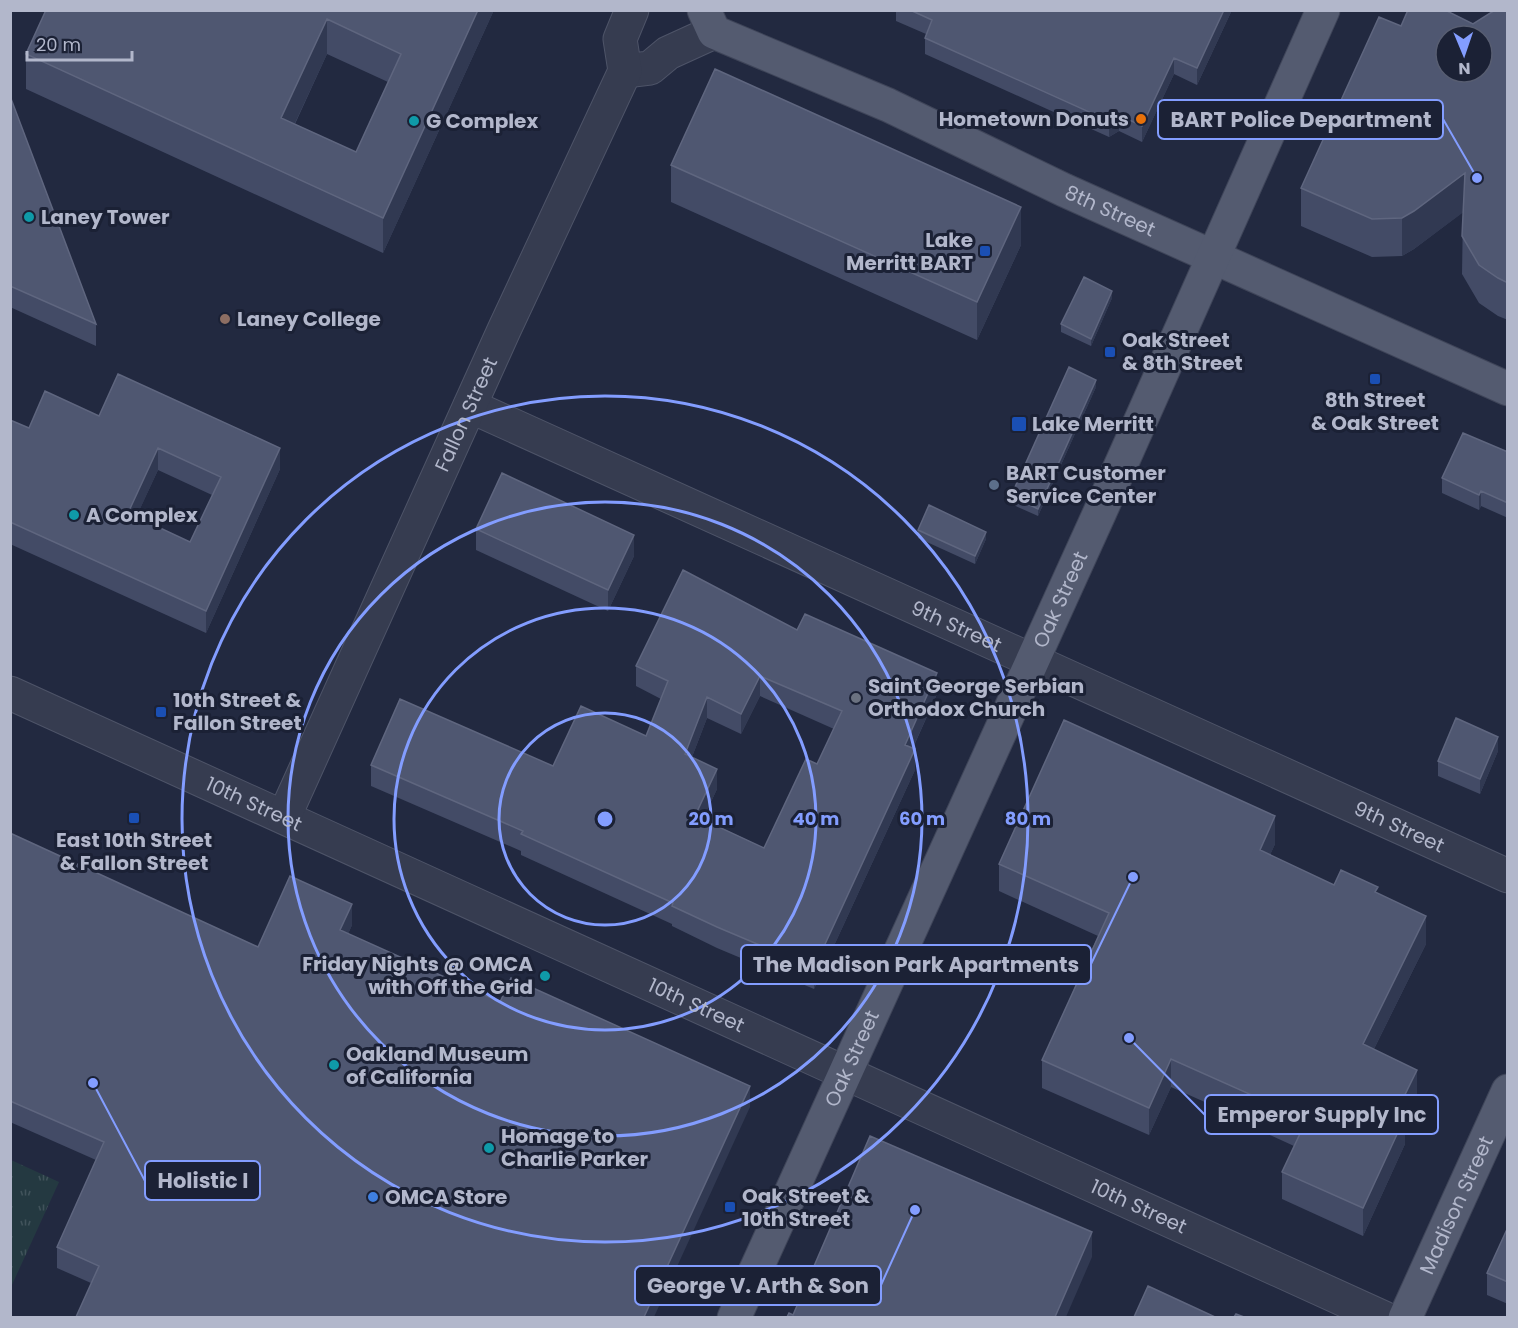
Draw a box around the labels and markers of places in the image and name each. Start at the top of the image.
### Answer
callout: BART Police Department [1158,100,1443,139]
place label: Hometown Donuts [939,105,1129,133]
place label: G Complex [426,107,538,135]
marker: Hometown Donuts [1134,112,1148,126]
marker: G Complex [407,114,421,128]
place label: Laney Tower [41,203,170,231]
marker: Laney Tower [22,210,36,224]
place label: Lake Merritt BART [846,226,973,277]
marker: Lake Merritt BART [978,244,992,258]
place label: Laney College [237,305,381,333]
marker: Laney College [218,312,232,326]
place label: Oak Street & 8th Street [1122,326,1243,377]
marker: Oak Street & 8th Street [1103,345,1117,359]
marker: 8th Street & Oak Street [1368,372,1382,386]
place label: 8th Street & Oak Street [1311,386,1439,437]
place label: Lake Merritt [1032,410,1154,438]
marker: Lake Merritt [1010,415,1028,433]
place label: BART Customer Service Center [1006,459,1166,510]
marker: BART Customer Service Center [987,478,1001,492]
place label: A Complex [86,501,198,529]
marker: A Complex [67,508,81,522]
place label: Saint George Serbian Orthodox Church [868,672,1084,723]
place label: 10th Street & Fallon Street [173,686,302,737]
marker: Saint George Serbian Orthodox Church [849,691,863,705]
marker: 10th Street & Fallon Street [154,705,168,719]
centre of rings [595,809,615,829]
marker: East 10th Street & Fallon Street [127,811,141,825]
place label: East 10th Street & Fallon Street [56,826,212,877]
callout: The Madison Park Apartments [741,945,1091,984]
place label: Friday Nights @ OMCA with Off the Grid [302,950,533,1001]
marker: Friday Nights @ OMCA with Off the Grid [538,969,552,983]
place label: Oakland Museum of California [346,1040,528,1091]
marker: Oakland Museum of California [327,1058,341,1072]
callout: Emperor Supply Inc [1205,1095,1438,1134]
place label: Homage to Charlie Parker [501,1122,649,1173]
marker: Homage to Charlie Parker [482,1141,496,1155]
callout: Holistic I [145,1161,260,1200]
place label: Oak Street & 10th Street [742,1182,870,1233]
place label: OMCA Store [385,1183,507,1211]
marker: OMCA Store [366,1190,380,1204]
marker: Oak Street & 10th Street [723,1200,737,1214]
callout: George V. Arth & Son [635,1266,881,1305]

